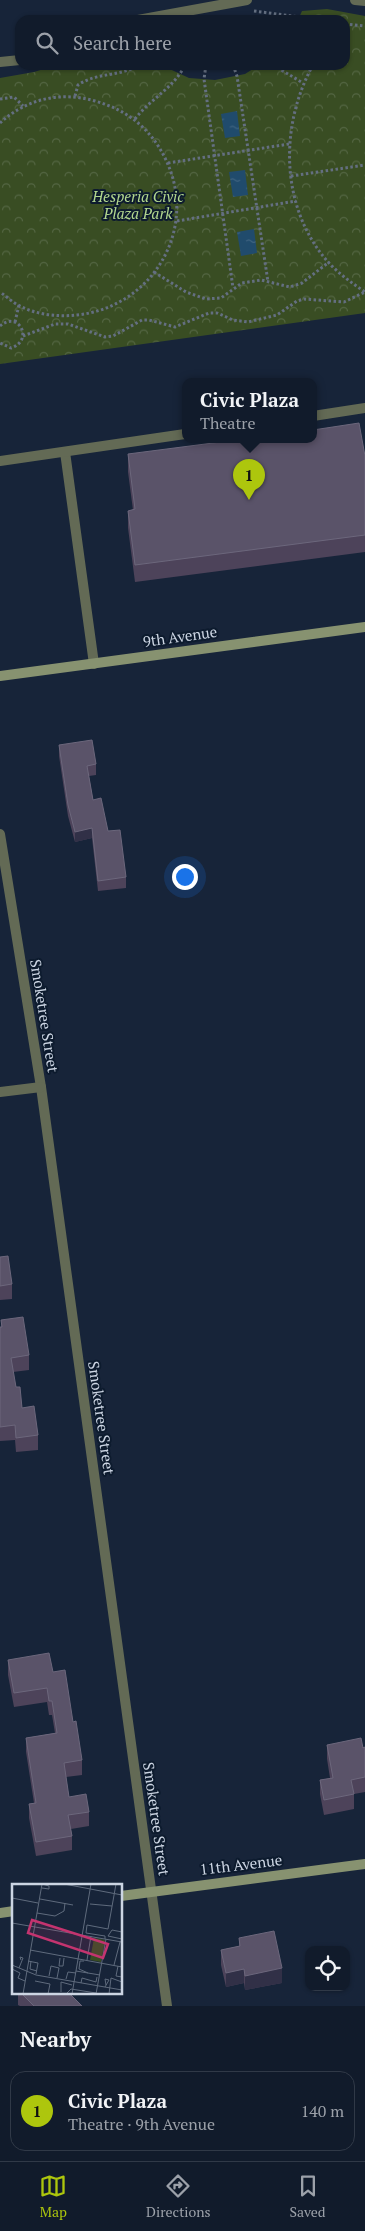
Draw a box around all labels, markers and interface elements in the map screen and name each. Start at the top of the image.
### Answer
search box [15,15,350,70]
icon: search [33,29,61,57]
text: Search here [73,30,172,55]
park label: Hesperia Civic Plaza Park [91,186,184,223]
popup [182,378,317,443]
text: Civic Plaza [200,387,299,412]
text: Theatre [200,412,256,434]
pin: 1 [233,459,265,500]
street label: 9th Avenue [141,621,218,651]
your location [172,864,198,890]
street label: Smoketree Street [26,958,64,1074]
street label: Smoketree Street [84,1360,120,1476]
street label: Smoketree Street [139,1761,175,1877]
street label: 11th Avenue [199,1849,283,1879]
inset map [12,1884,122,1994]
map controls [305,1946,350,1991]
button: locate [305,1946,350,1991]
text: Nearby [20,2025,91,2053]
text: Civic Plaza [68,2088,167,2113]
text: 1 [32,2100,42,2122]
text: 140 m [301,2100,344,2122]
text: Theatre · 9th Avenue [68,2113,215,2135]
tab: Map [39,2172,67,2221]
tab: Directions [146,2172,211,2221]
tab: Saved [289,2172,326,2221]

